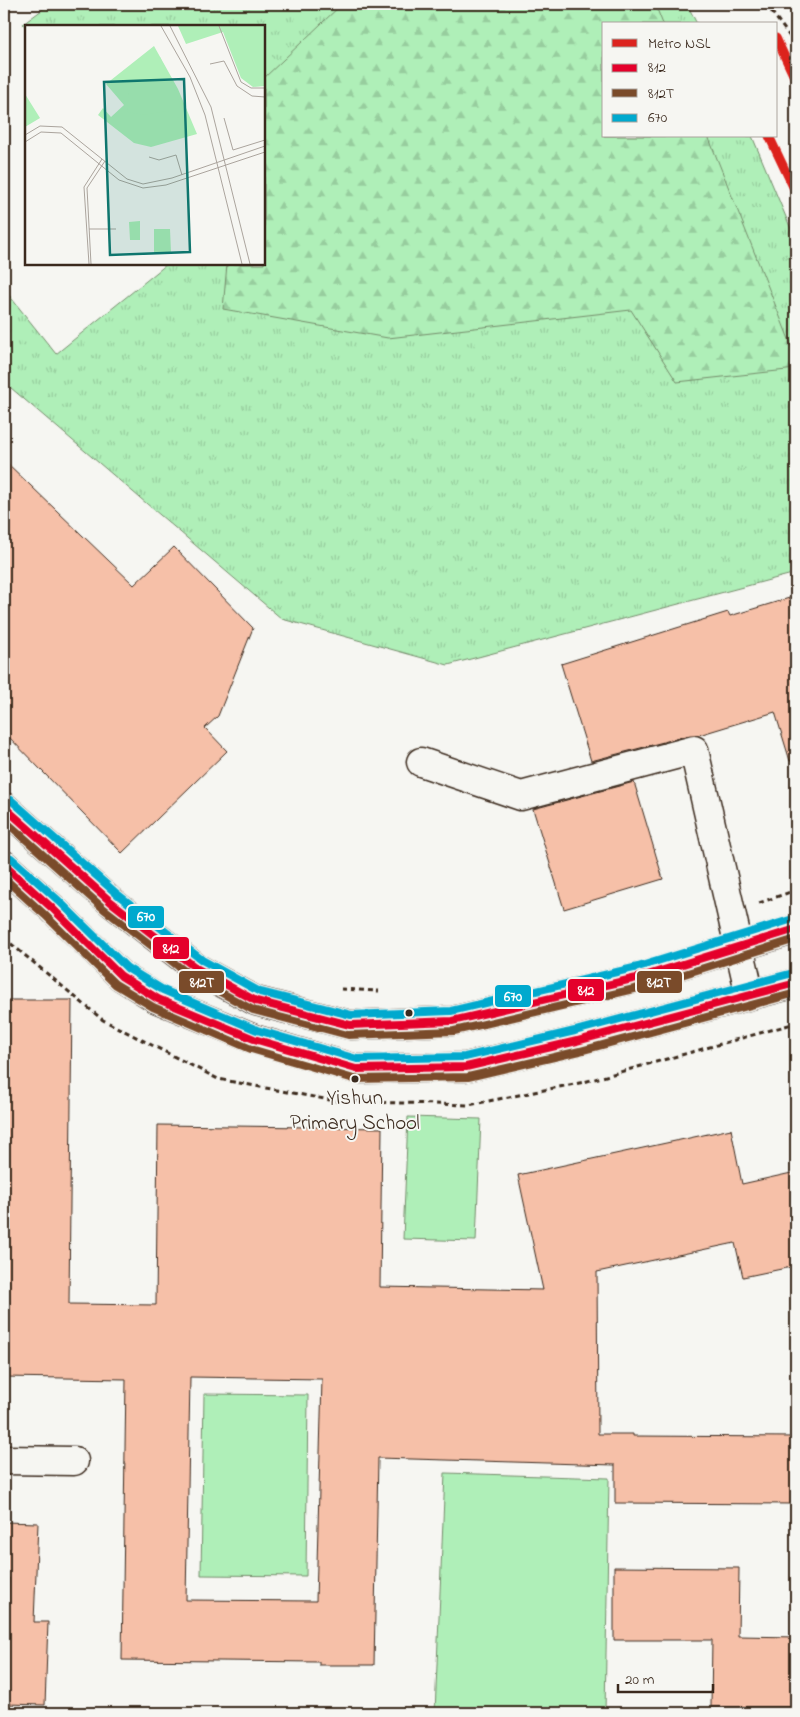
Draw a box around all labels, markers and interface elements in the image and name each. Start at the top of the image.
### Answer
legend [602,22,778,138]
inset map [25,25,265,265]
text: Metro NSL [648,33,711,55]
text: 812 [648,57,666,79]
text: 812T [648,83,675,105]
text: 670 [648,107,668,129]
line badge: 670 [127,905,165,929]
text: 670 [136,907,155,928]
line badge: 812 [152,936,190,960]
text: 812 [162,939,179,960]
line badge: 812T [178,970,225,994]
line badge: 812T [636,970,683,994]
text: 812T [189,973,214,994]
text: 812T [646,973,671,994]
line badge: 812 [567,978,605,1002]
text: 812 [577,981,594,1002]
line badge: 670 [494,984,532,1008]
text: 670 [503,987,522,1008]
unlabelled marker [404,1008,414,1018]
marker: Yishun Primary School [350,1074,360,1084]
place label: Yishun Primary School [290,1084,420,1141]
scale bar [618,1662,712,1694]
text: 20 m [625,1669,655,1691]

